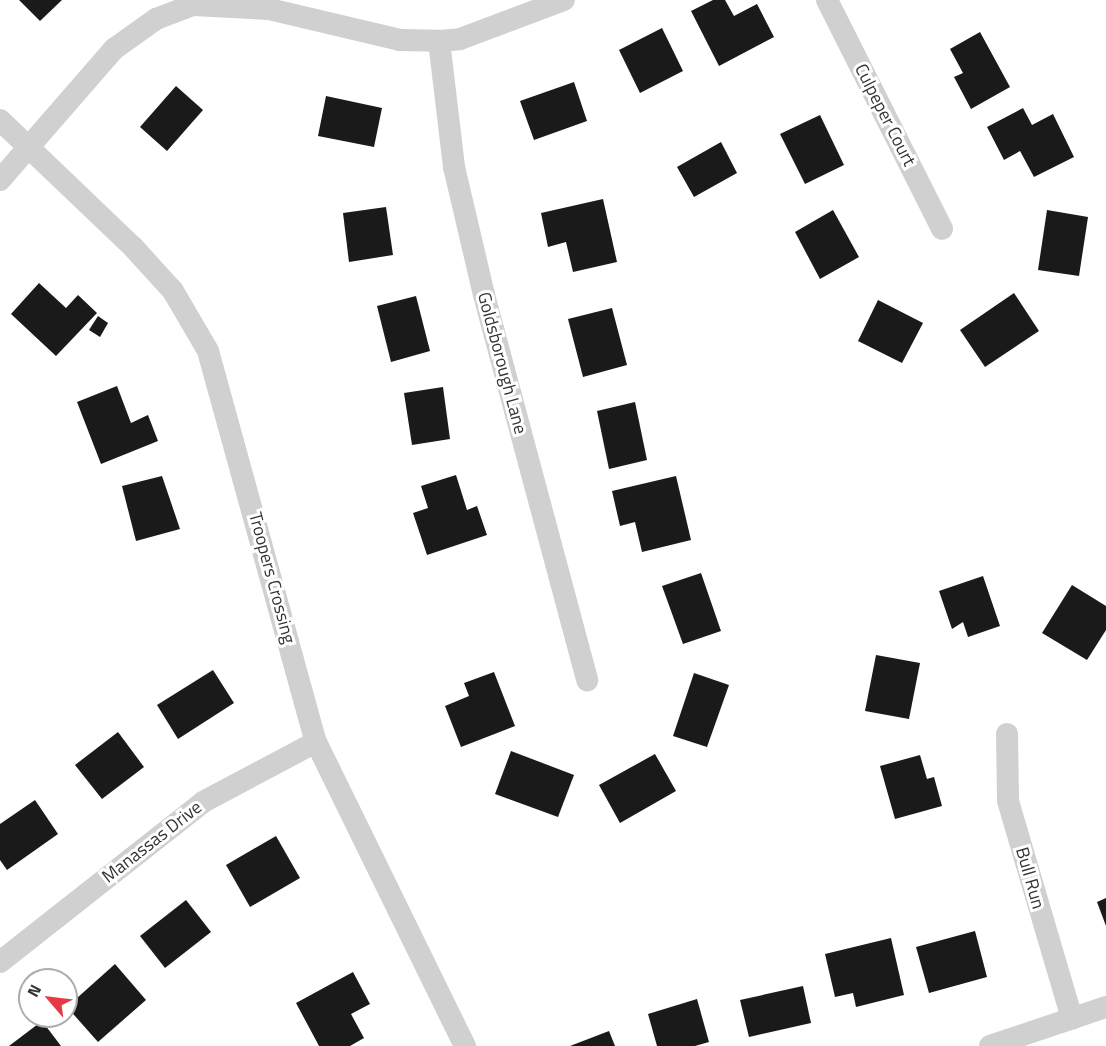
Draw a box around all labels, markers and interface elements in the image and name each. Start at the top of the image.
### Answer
street label: Culpeper Court [850,60,920,170]
street label: Goldsborough Lane [473,290,531,436]
street label: Troopers Crossing [244,510,300,646]
street label: Manassas Drive [98,796,206,888]
street label: Bull Run [1011,845,1049,911]
north arrow [18,968,78,1028]
text: N [21,980,47,1001]

